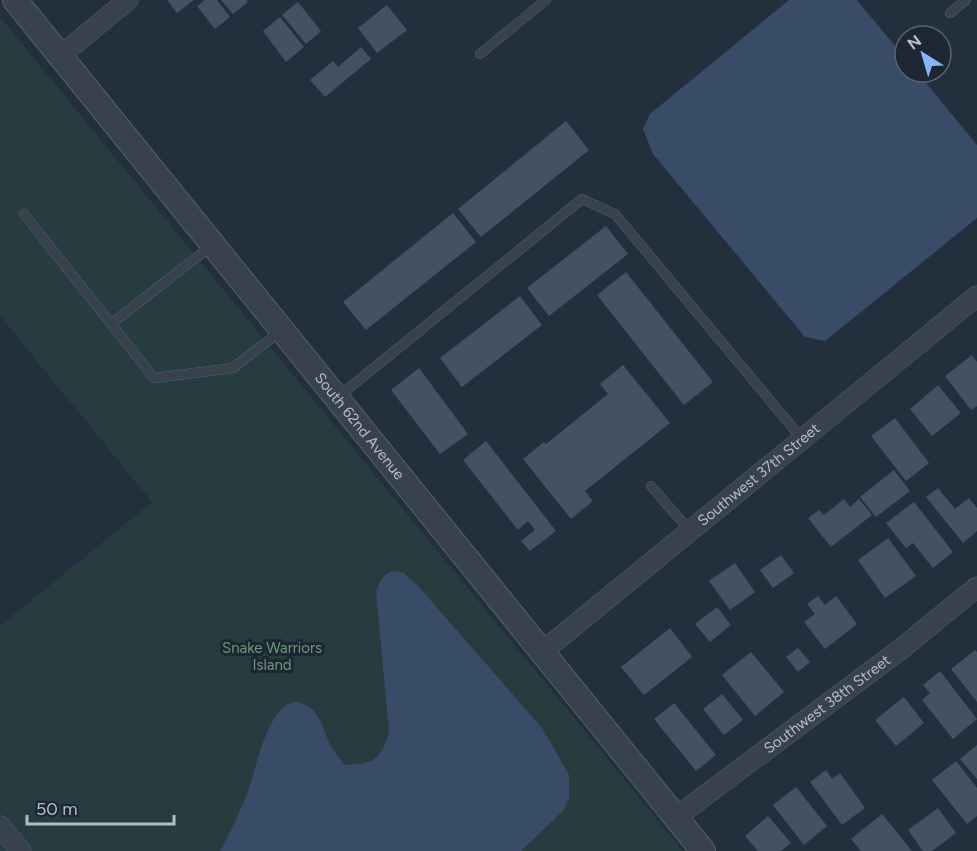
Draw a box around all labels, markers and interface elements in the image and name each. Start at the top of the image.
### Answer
north arrow [893,24,953,84]
text: N [904,31,925,54]
street label: South 62nd Avenue [311,369,408,483]
street label: Southwest 37th Street [694,419,824,530]
park label: Snake Warriors Island [222,639,322,674]
street label: Southwest 38th Street [760,651,894,757]
scale bar [27,788,174,826]
text: 50 m [36,798,78,820]

